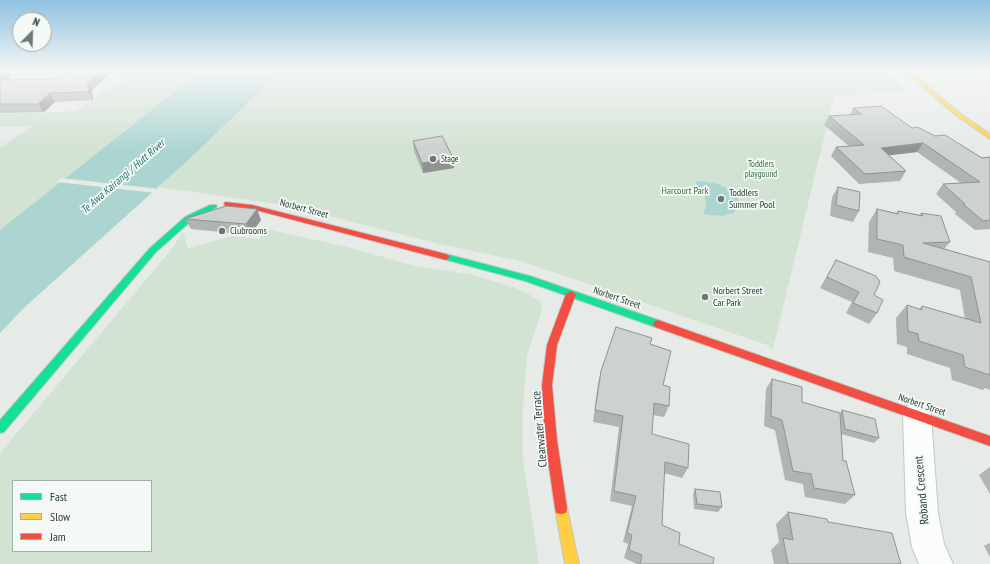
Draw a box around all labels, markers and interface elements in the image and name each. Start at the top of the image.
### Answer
north arrow [12,12,52,52]
text: N [31,14,42,29]
water label: Te Awa Kairangi / Hutt River [78,137,168,217]
marker: Stage [428,154,438,164]
place label: Stage [441,154,459,164]
park label: Toddlers playgound [745,159,777,180]
park label: Harcourt Park [662,185,708,197]
place label: Toddlers Summer Pool [729,187,775,210]
marker: Toddlers Summer Pool [716,194,726,204]
street label: Norbert Street [279,197,329,221]
place label: Clubrooms [230,225,267,237]
marker: Clubrooms [217,226,227,236]
street label: Norbert Street [592,284,642,312]
place label: Norbert Street Car Park [713,285,762,308]
marker: Norbert Street Car Park [700,292,710,302]
street label: Clearwater Terrace [529,390,551,468]
street label: Norbert Street [897,391,947,419]
street label: Roband Crescent [912,455,932,525]
legend [12,480,152,552]
text: Fast [50,489,67,504]
text: Slow [50,509,70,524]
text: Jam [50,529,66,544]

